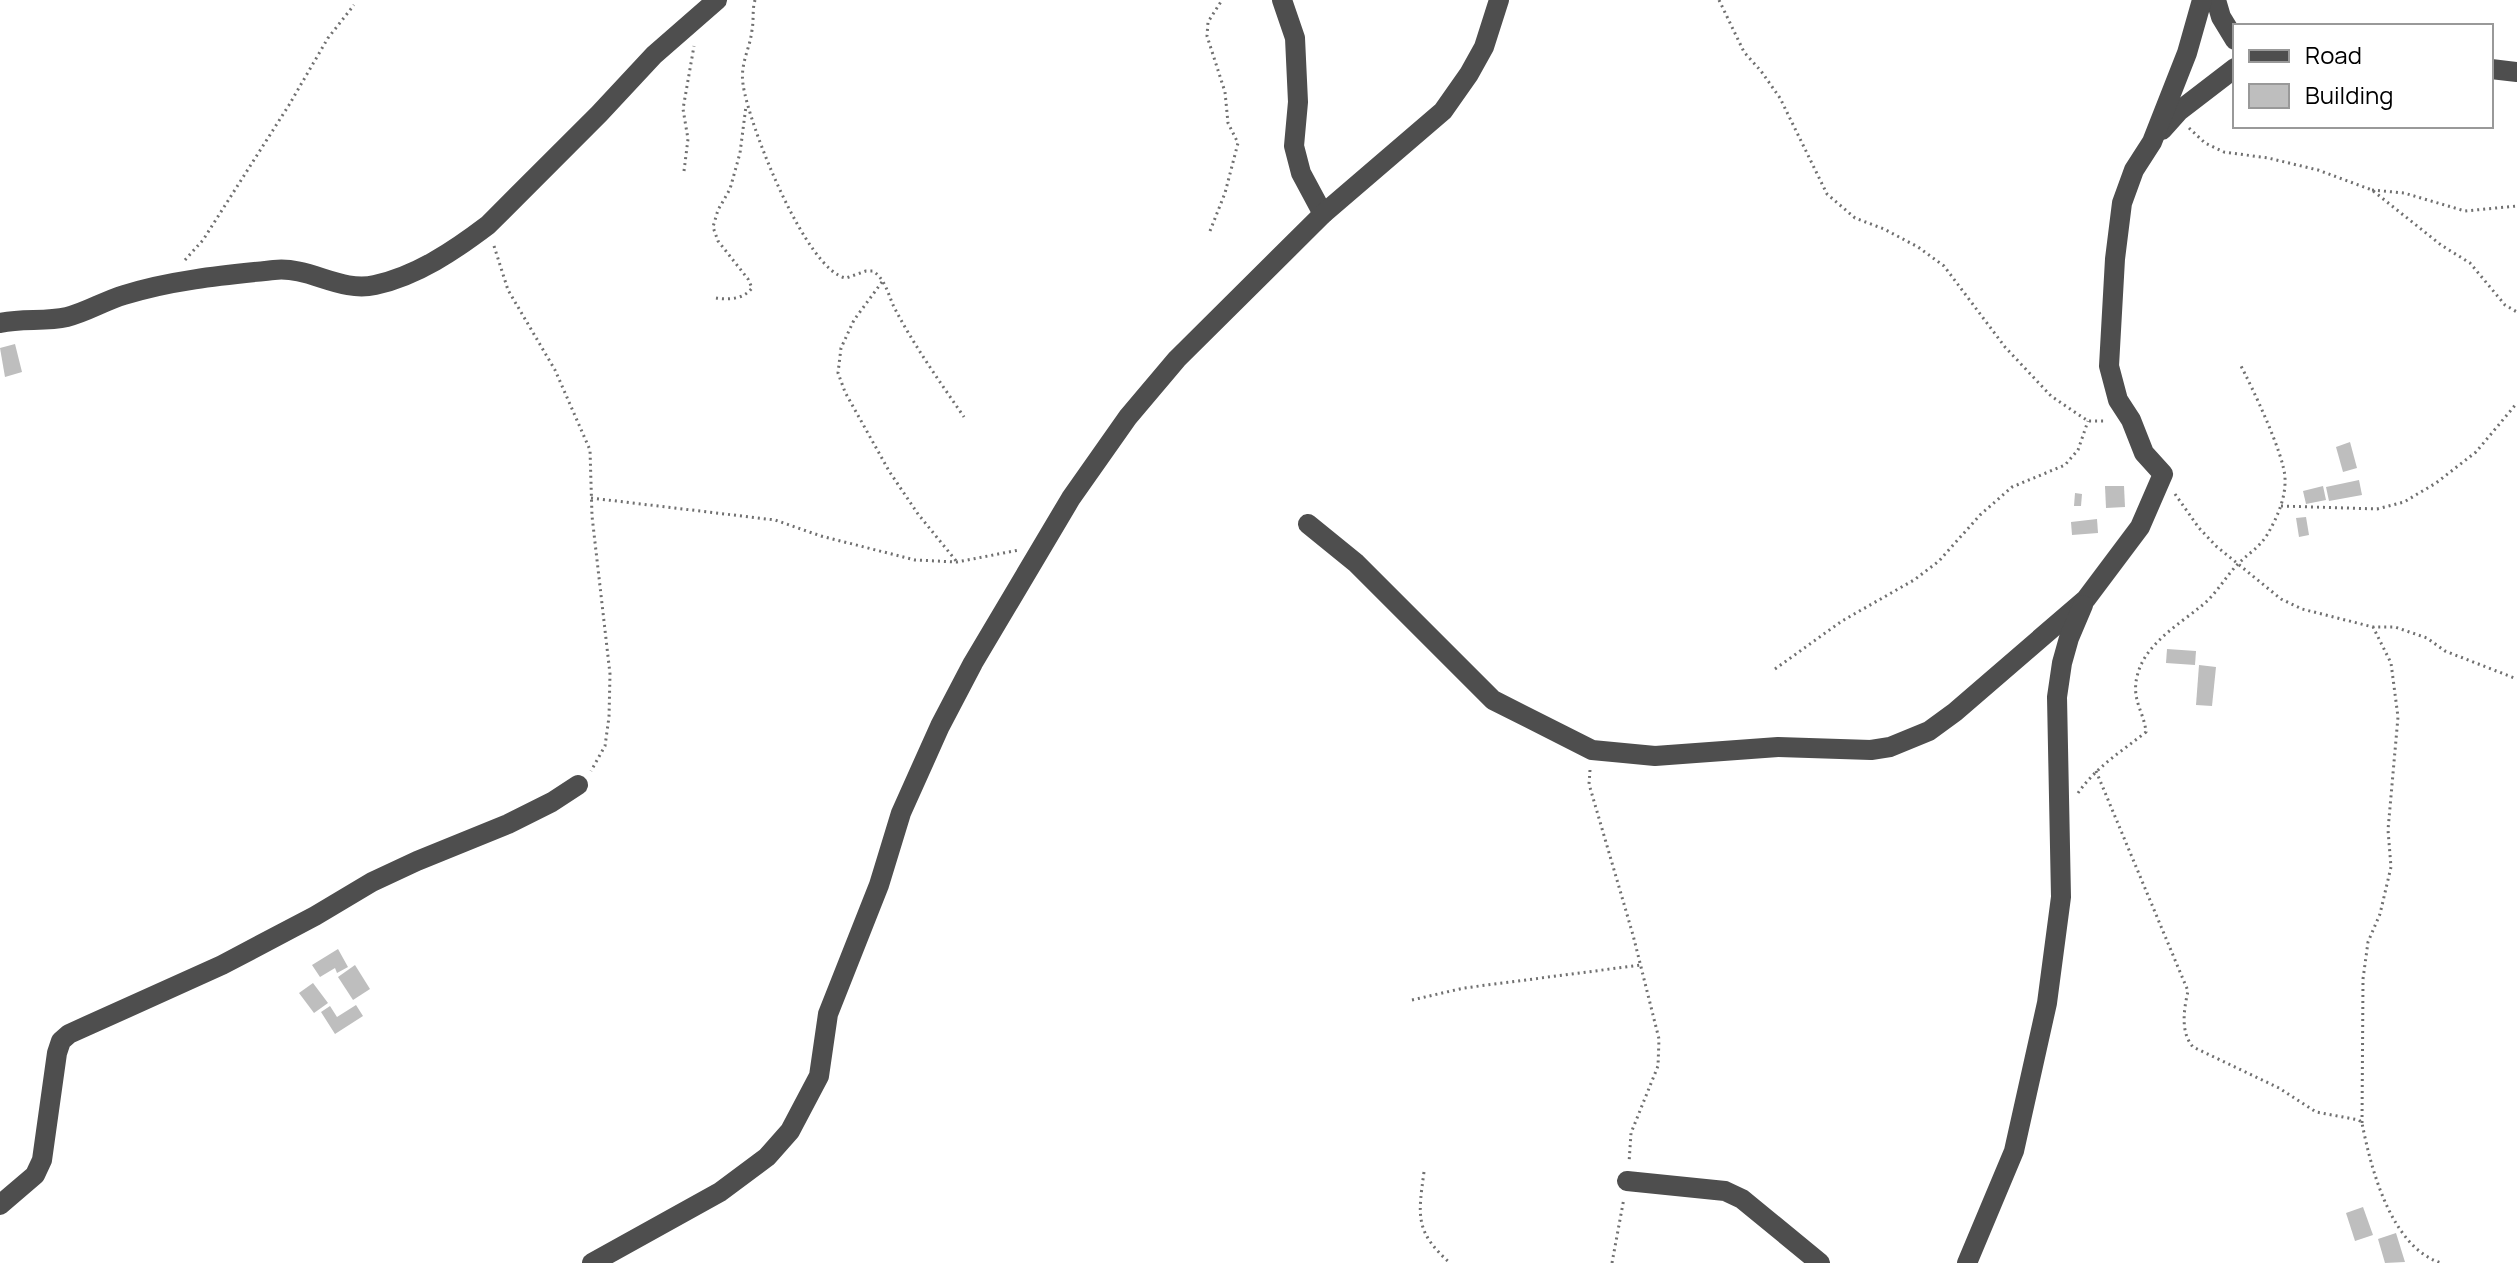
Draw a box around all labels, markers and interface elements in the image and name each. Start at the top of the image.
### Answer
legend [2233,24,2493,128]
text: Road [2305,38,2362,71]
text: Building [2305,78,2393,111]

